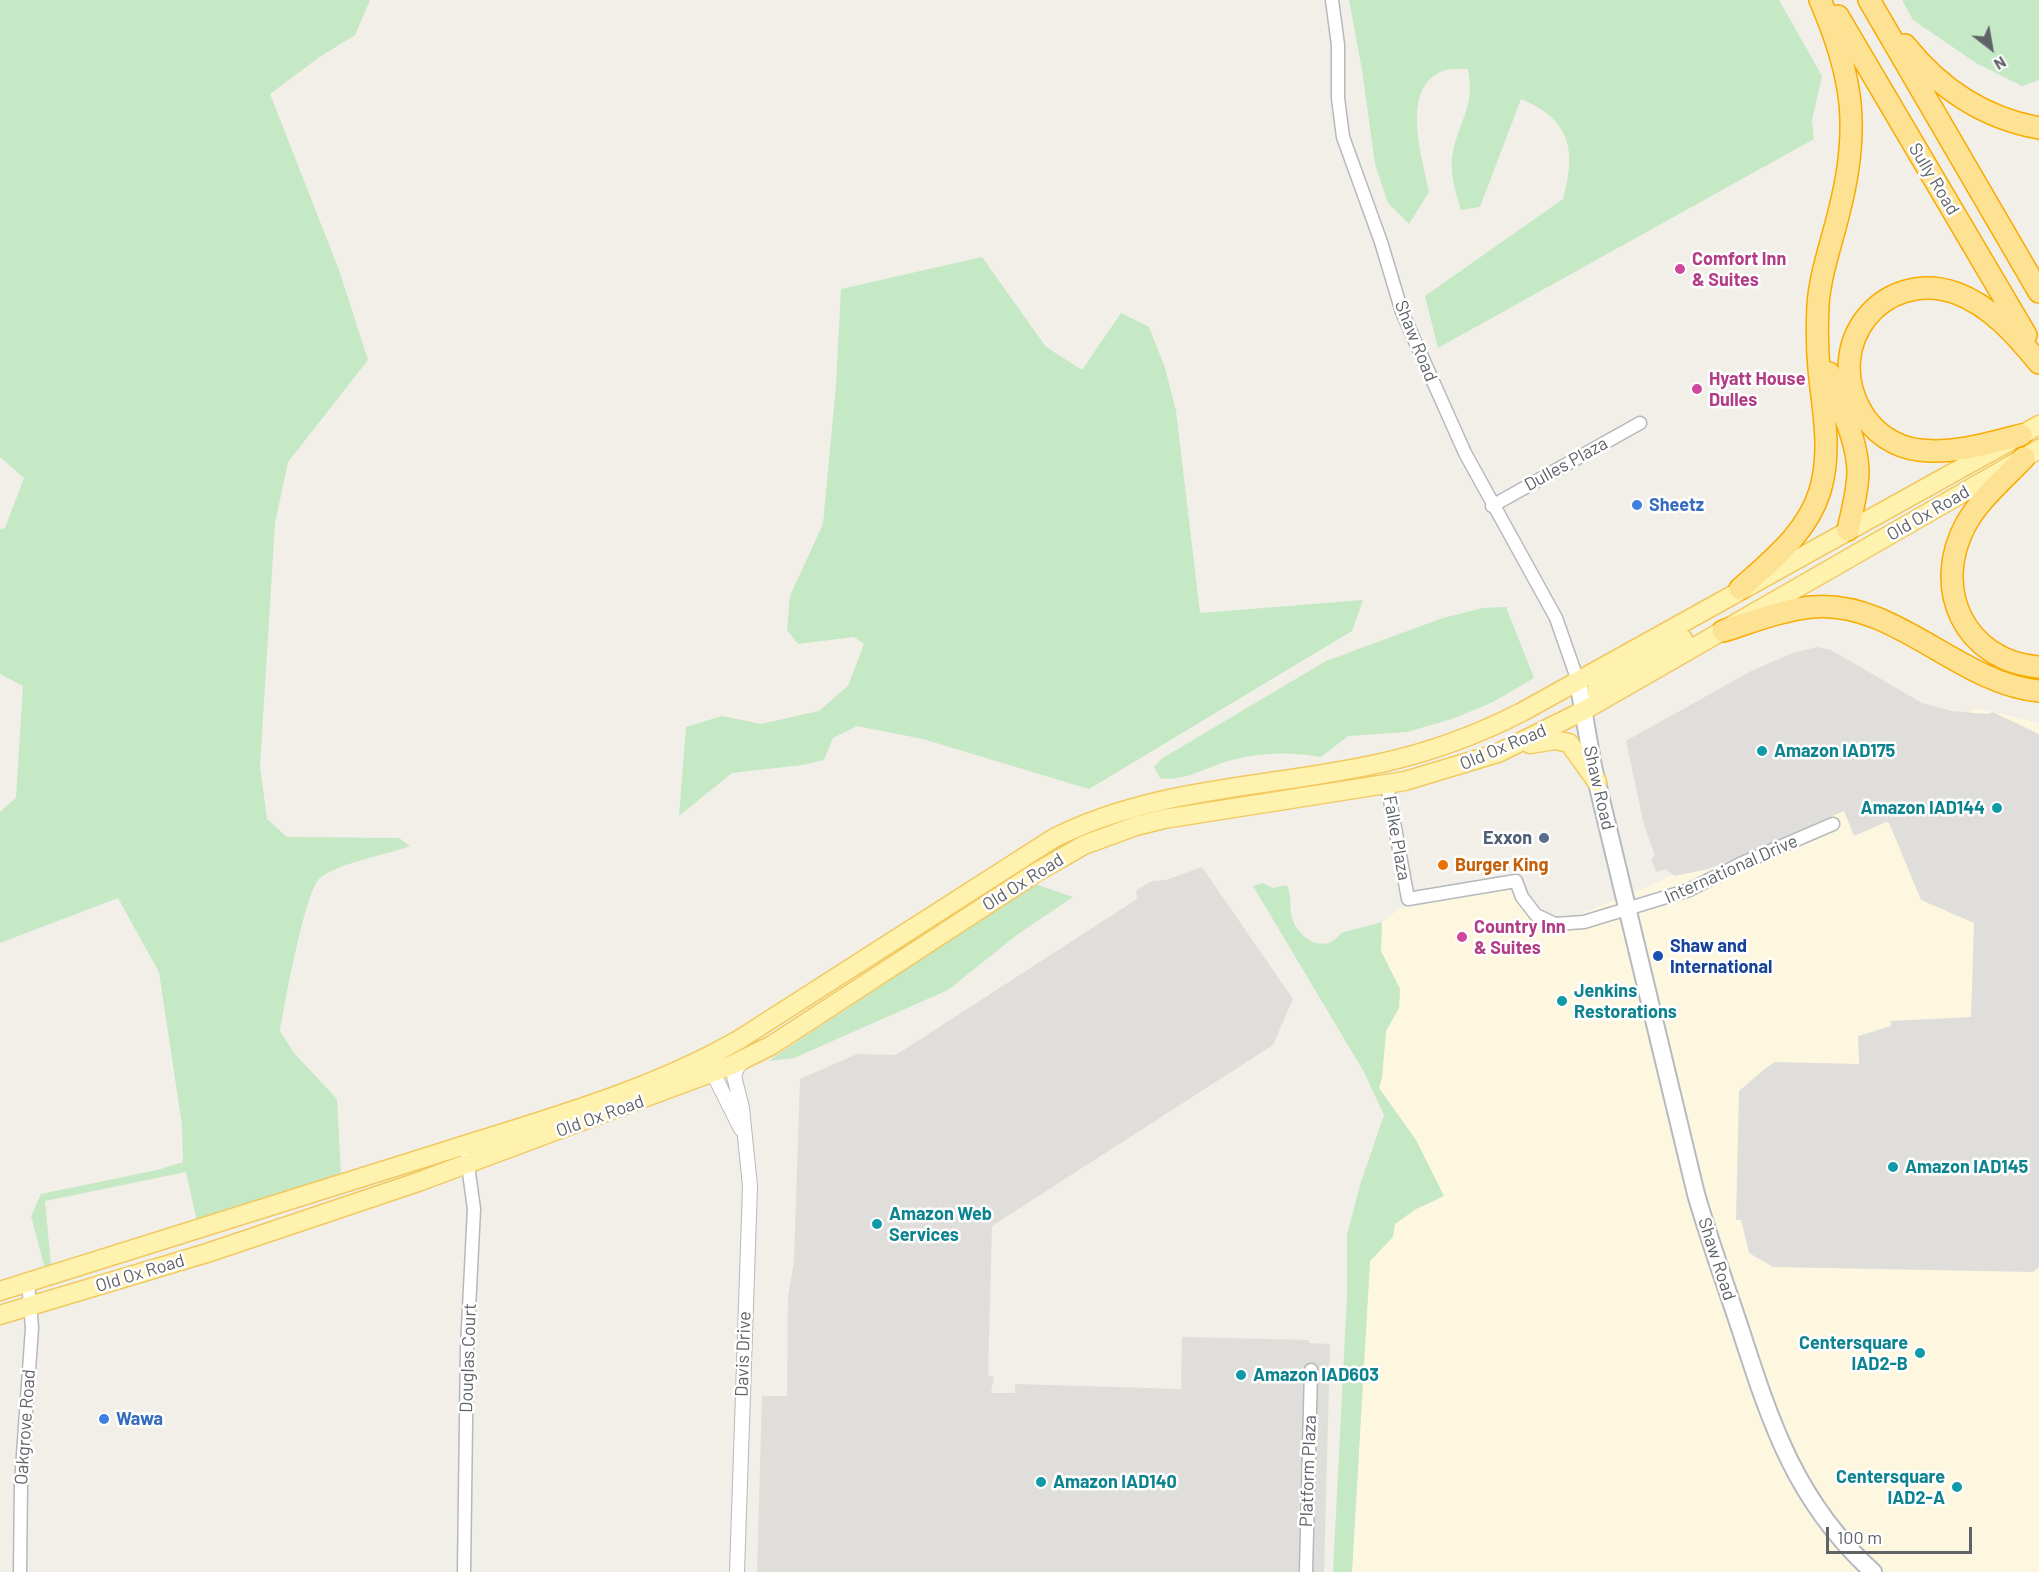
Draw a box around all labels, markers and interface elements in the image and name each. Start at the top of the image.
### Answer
north arrow [1961,18,2021,78]
text: N [1991,53,2010,75]
street label: Sully Road [1904,139,1964,219]
place label: Comfort Inn & Suites [1692,248,1786,290]
marker: Comfort Inn & Suites [1673,262,1687,276]
street label: Shaw Road [1390,297,1442,385]
place label: Hyatt House Dulles [1709,368,1805,410]
marker: Hyatt House Dulles [1690,382,1704,396]
street label: Dulles Plaza [1521,432,1611,496]
street label: Old Ox Road [1883,481,1973,545]
place label: Sheetz [1649,494,1704,516]
marker: Sheetz [1630,498,1644,512]
street label: Old Ox Road [1456,719,1550,775]
place label: Amazon IAD175 [1774,740,1895,762]
street label: Shaw Road [1579,744,1619,832]
marker: Amazon IAD175 [1755,744,1769,758]
street label: Falke Plaza [1379,794,1415,882]
place label: Amazon IAD144 [1861,797,1985,819]
marker: Amazon IAD144 [1990,801,2004,815]
place label: Exxon [1483,827,1532,849]
street label: International Drive [1661,830,1801,908]
marker: Exxon [1537,831,1551,845]
street label: Old Ox Road [978,848,1068,916]
place label: Burger King [1455,854,1548,876]
marker: Burger King [1436,858,1450,872]
place label: Country Inn & Suites [1474,916,1566,958]
marker: Country Inn & Suites [1455,930,1469,944]
place label: Shaw and International [1670,935,1772,978]
marker: Shaw and International [1651,949,1665,963]
place label: Jenkins Restorations [1574,980,1677,1022]
marker: Jenkins Restorations [1555,994,1569,1008]
street label: Old Ox Road [553,1090,647,1142]
place label: Amazon IAD145 [1905,1156,2028,1178]
marker: Amazon IAD145 [1886,1160,1900,1174]
place label: Amazon Web Services [889,1203,992,1246]
street label: Shaw Road [1693,1215,1741,1303]
marker: Amazon Web Services [870,1217,884,1231]
street label: Old Ox Road [93,1249,187,1297]
street label: Douglas Court [455,1303,481,1413]
street label: Davis Drive [731,1311,755,1397]
place label: Centersquare IAD2-B [1799,1332,1908,1374]
marker: Centersquare IAD2-B [1913,1346,1927,1360]
place label: Amazon IAD603 [1253,1364,1379,1386]
street label: Oakgrove Road [10,1368,40,1486]
marker: Amazon IAD603 [1234,1368,1248,1382]
place label: Wawa [116,1408,163,1430]
marker: Wawa [97,1412,111,1426]
street label: Platform Plaza [1295,1415,1321,1527]
place label: Centersquare IAD2-A [1836,1466,1945,1508]
place label: Amazon IAD140 [1053,1471,1177,1493]
marker: Amazon IAD140 [1034,1475,1048,1489]
marker: Centersquare IAD2-A [1950,1480,1964,1494]
scale bar [1829,1515,1974,1553]
text: 100 m [1837,1526,1882,1548]

